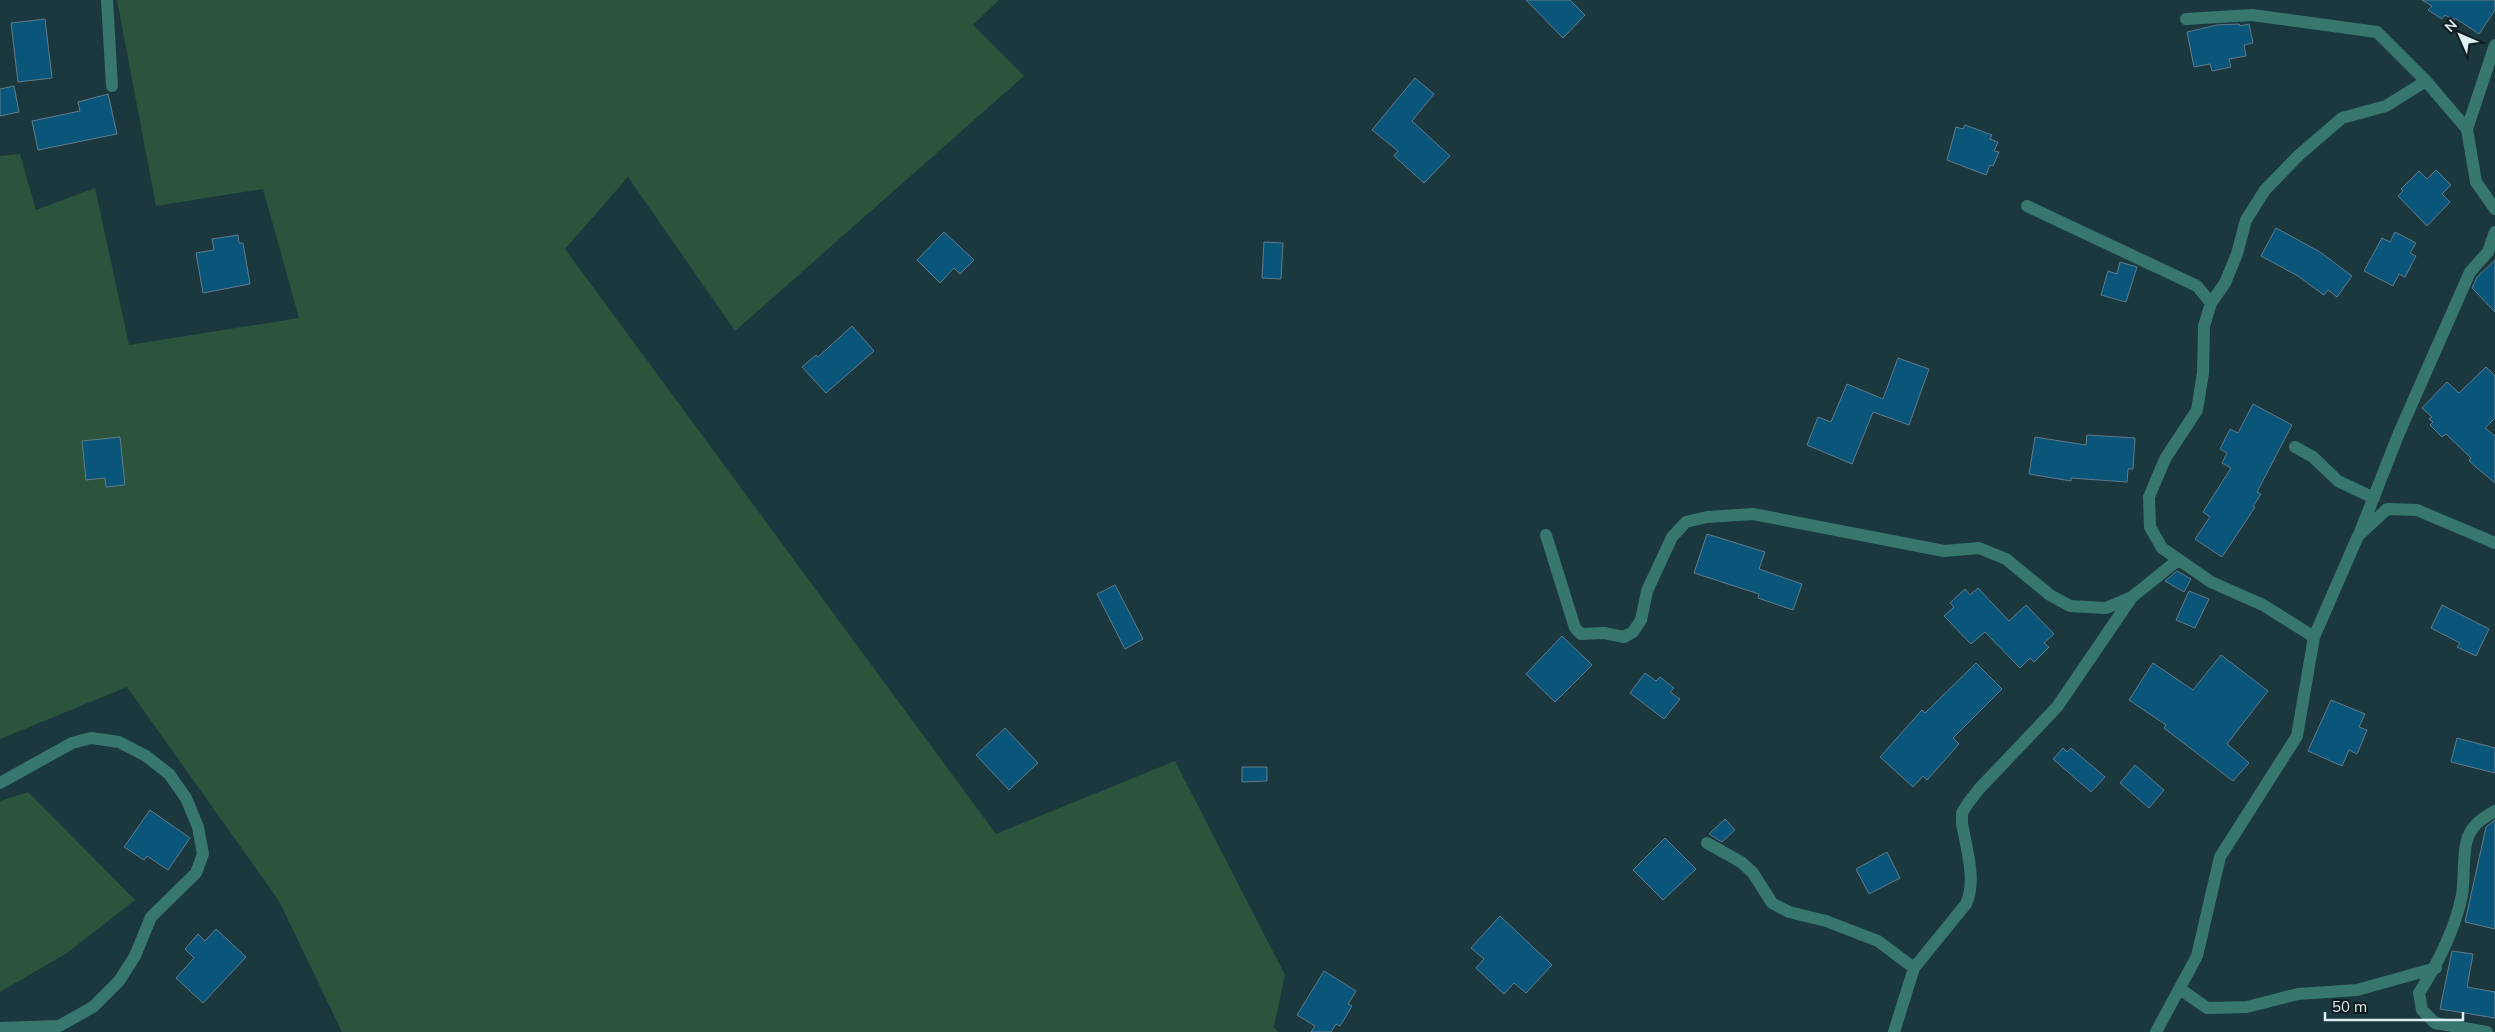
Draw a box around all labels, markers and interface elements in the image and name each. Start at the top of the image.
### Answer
north arrow [2435,10,2485,60]
text: N [2441,16,2461,36]
scale bar [2325,990,2462,1022]
text: 50 m [2332,997,2367,1016]

